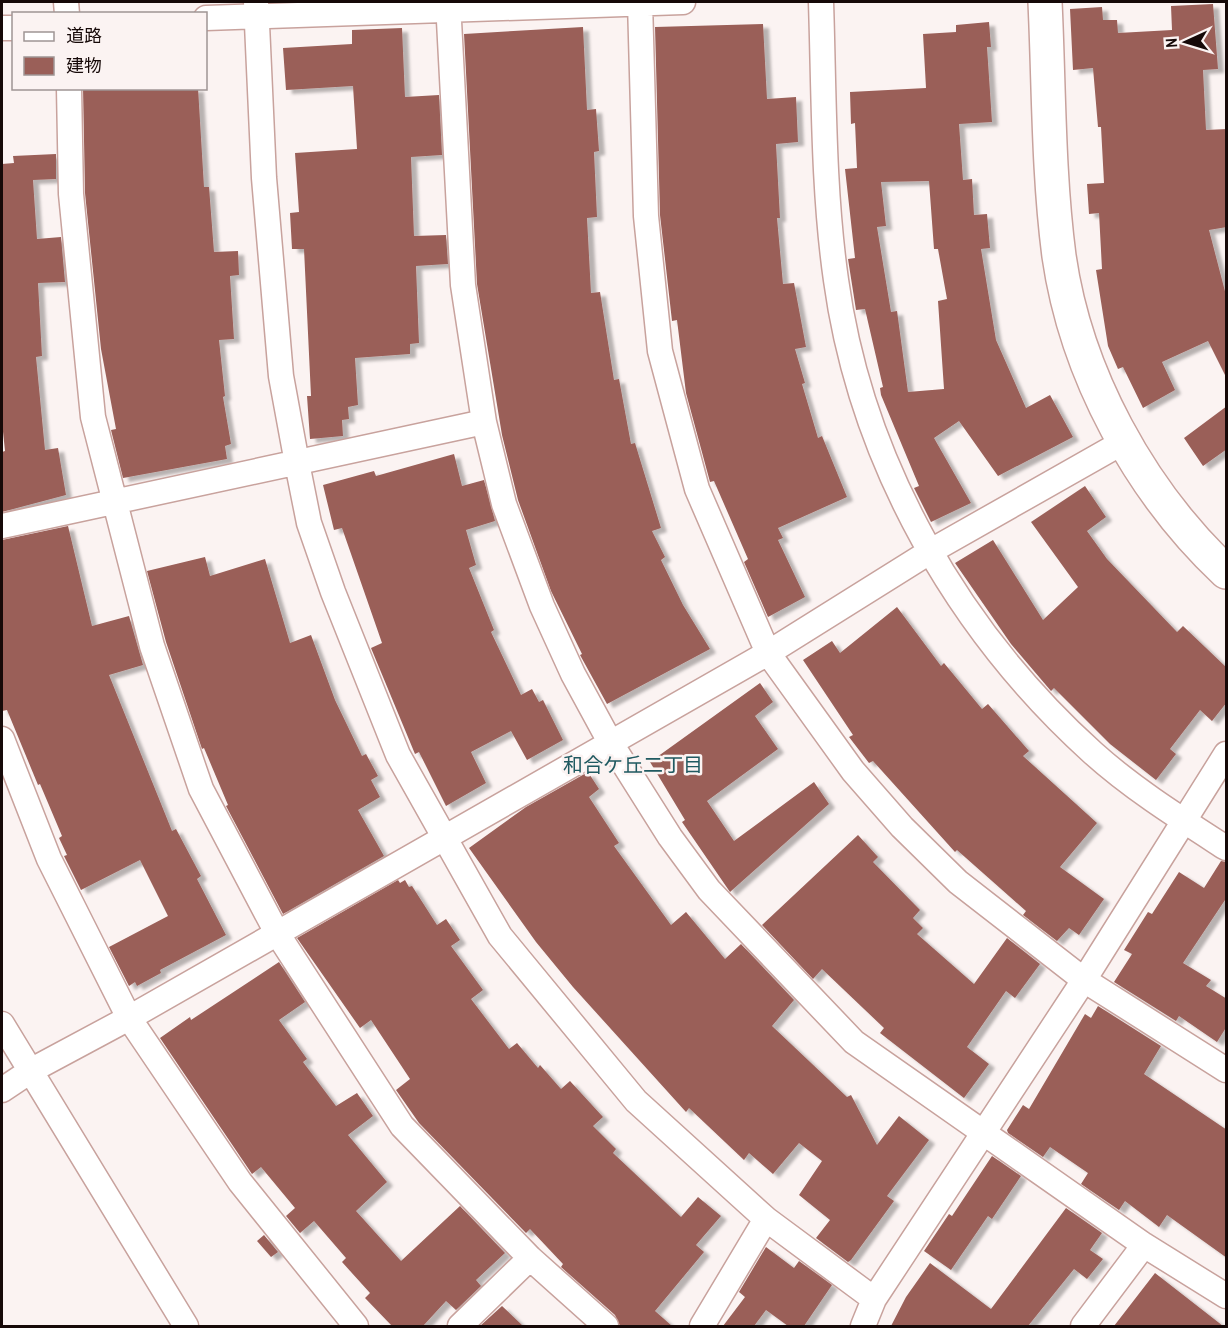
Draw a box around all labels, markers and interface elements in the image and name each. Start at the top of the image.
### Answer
legend [12,12,207,90]
north arrow [1156,12,1216,72]
text: 道路 [66,23,102,48]
text: N [1160,38,1182,49]
text: 建物 [66,53,102,78]
district label: 和合ケ丘二丁目 [563,751,703,778]

